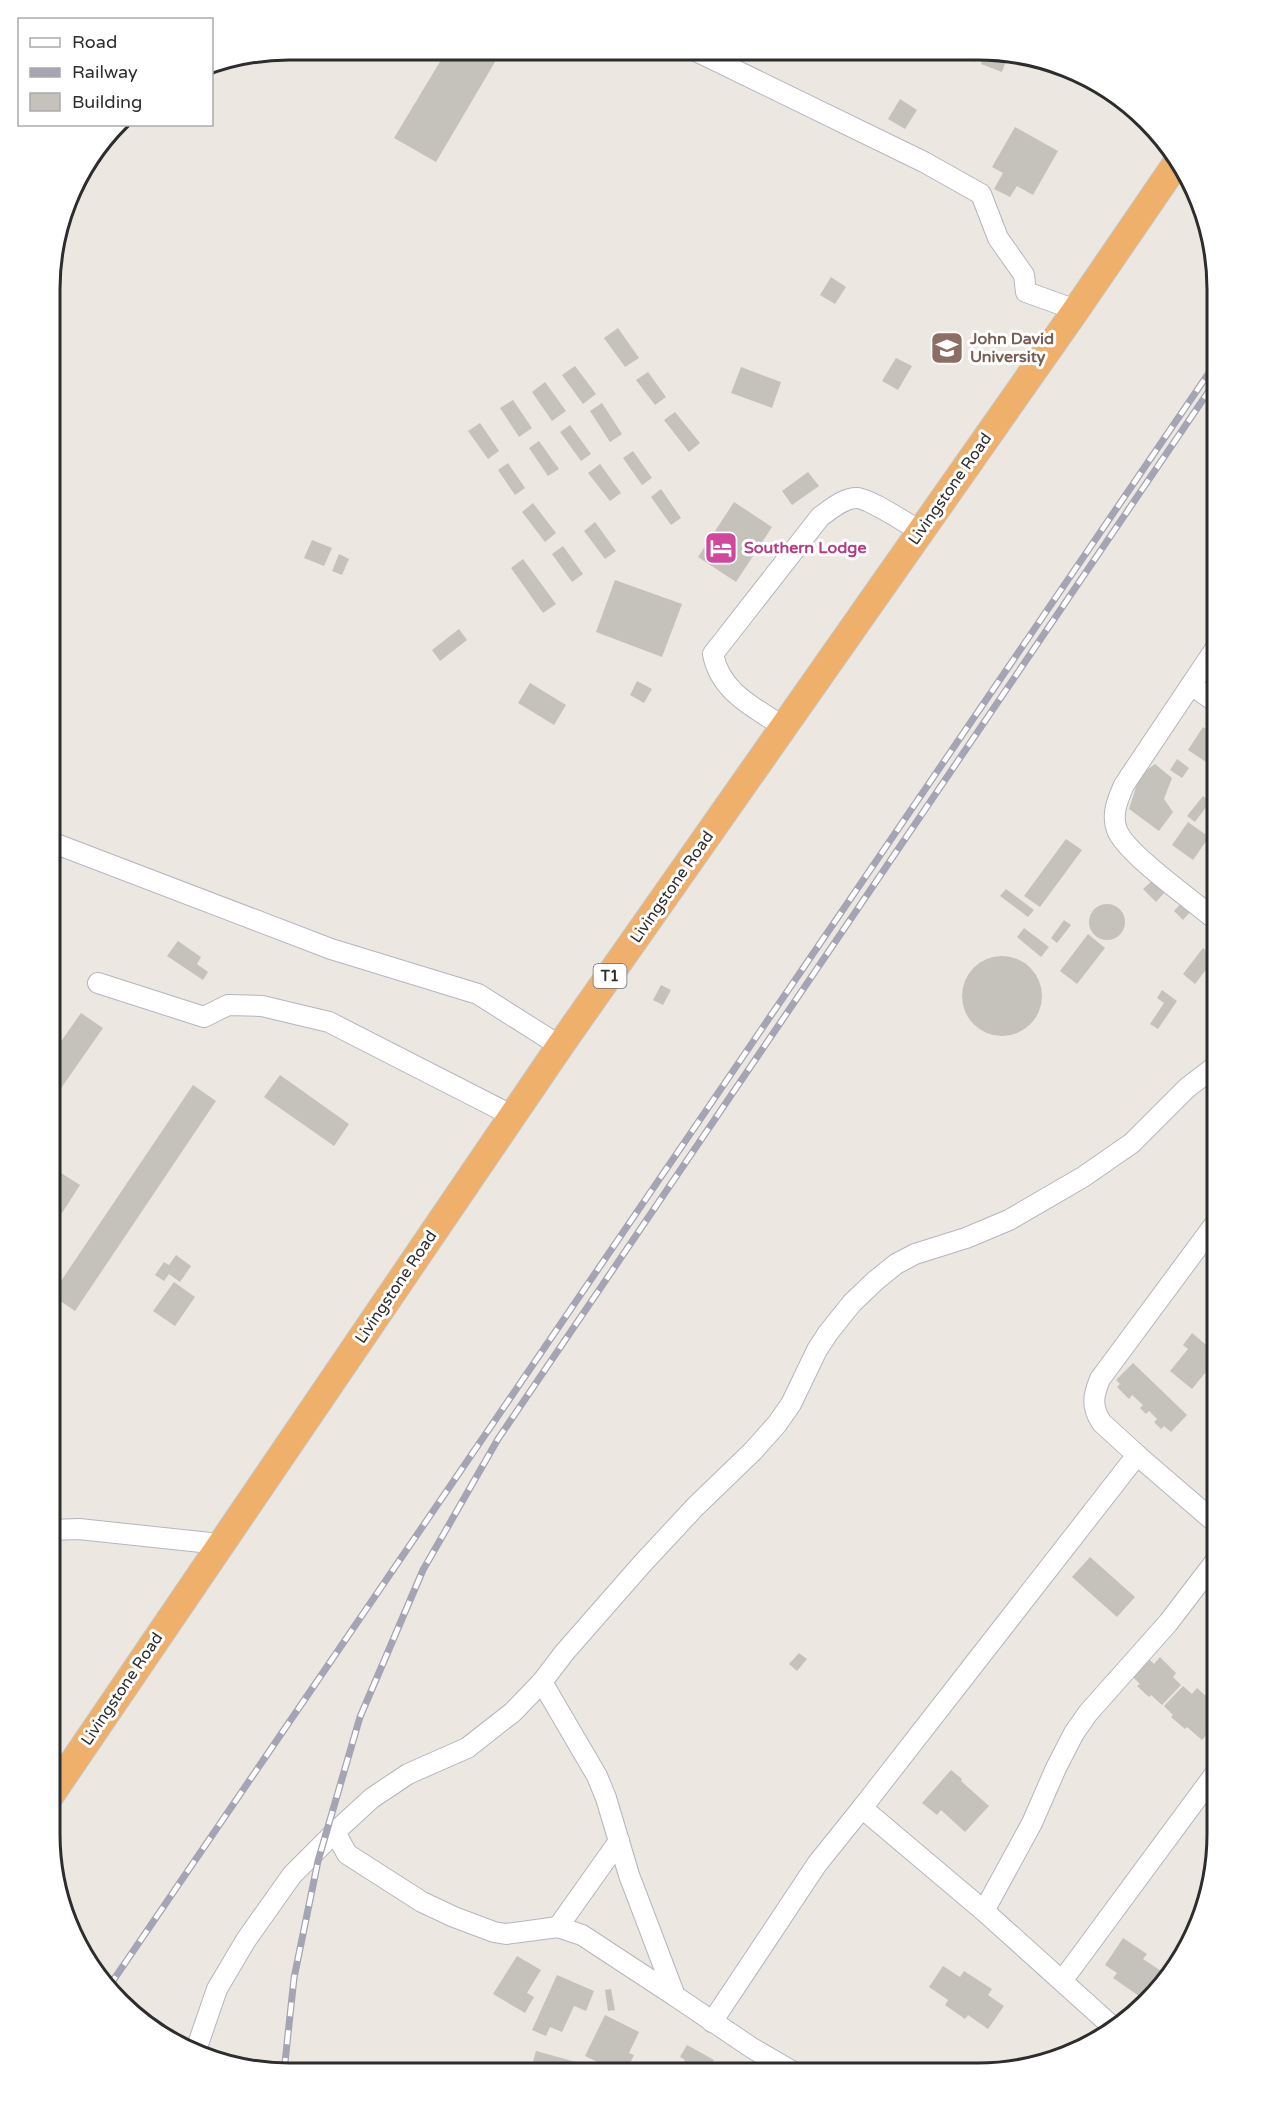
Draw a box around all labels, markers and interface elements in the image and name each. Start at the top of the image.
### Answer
legend [18,18,213,126]
text: Road [72,31,117,53]
text: Railway [72,61,138,83]
text: Building [72,91,142,113]
place label: John David University [969,329,1054,367]
school or university icon: John David University [929,330,965,366]
street label: Livingstone Road [904,429,996,549]
hotel icon: Southern Lodge [703,530,739,566]
place label: Southern Lodge [744,538,866,558]
street label: Livingstone Road [626,827,718,947]
road number: T1 [594,964,626,988]
street label: Livingstone Road [351,1227,441,1347]
street label: Livingstone Road [77,1629,167,1749]

